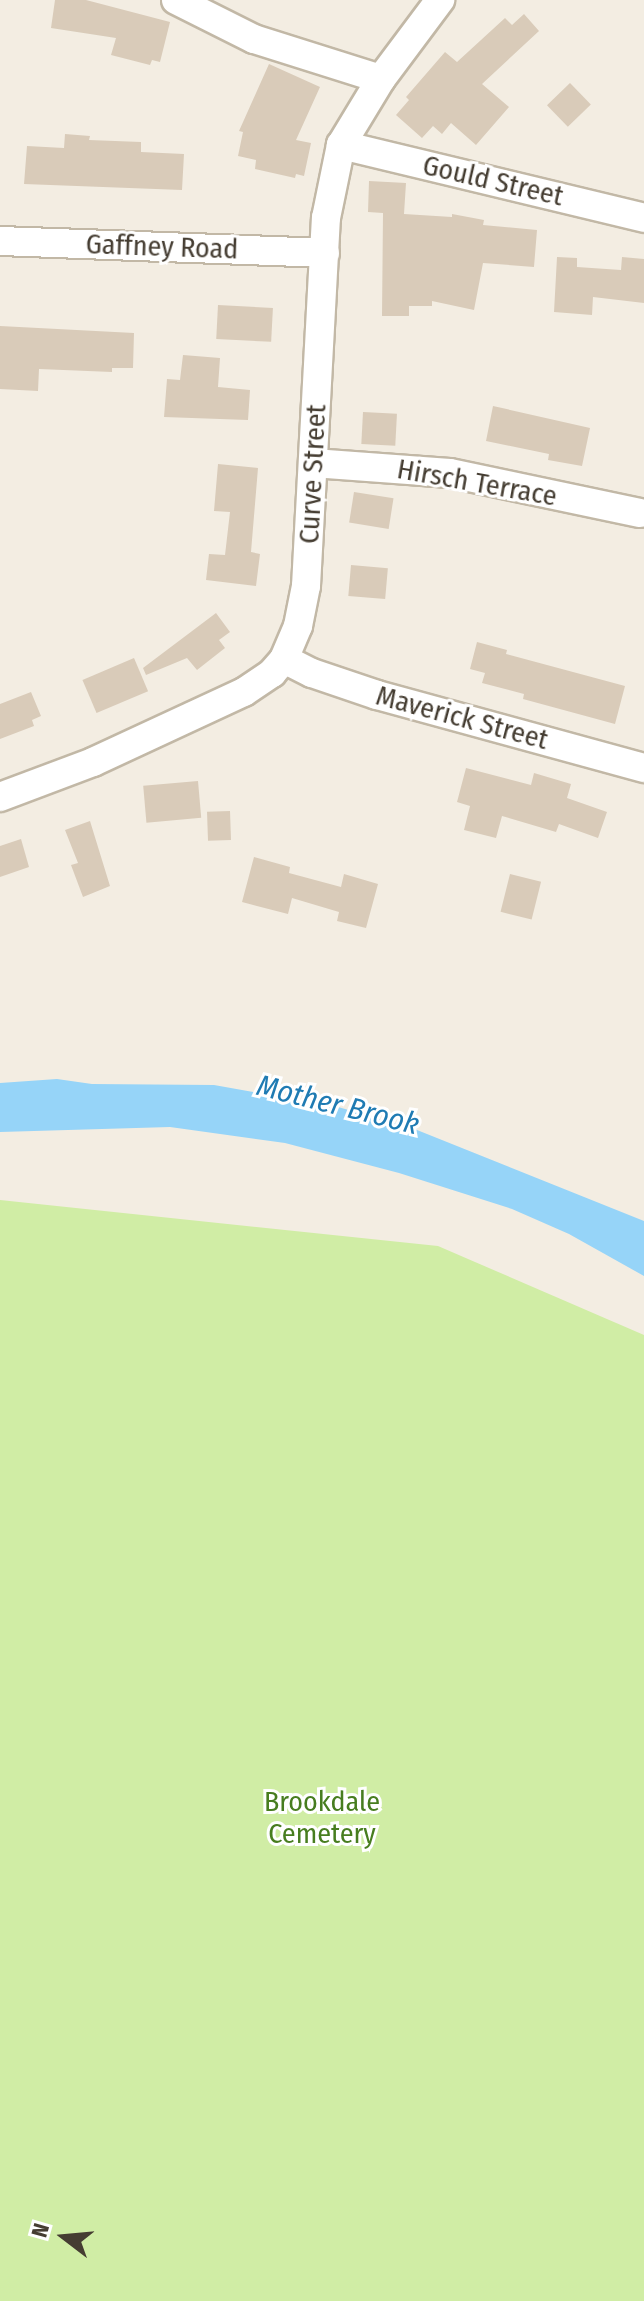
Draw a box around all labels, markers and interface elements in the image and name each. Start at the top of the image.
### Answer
street label: Gould Street [420,149,566,213]
street label: Gaffney Road [85,228,239,266]
street label: Curve Street [293,403,333,545]
street label: Hirsch Terrace [395,452,559,514]
street label: Maverick Street [372,679,552,757]
water label: Mother Brook [253,1067,423,1143]
park label: Brookdale Cemetery [264,1785,380,1851]
north arrow [24,2197,104,2277]
text: N [26,2220,55,2240]

